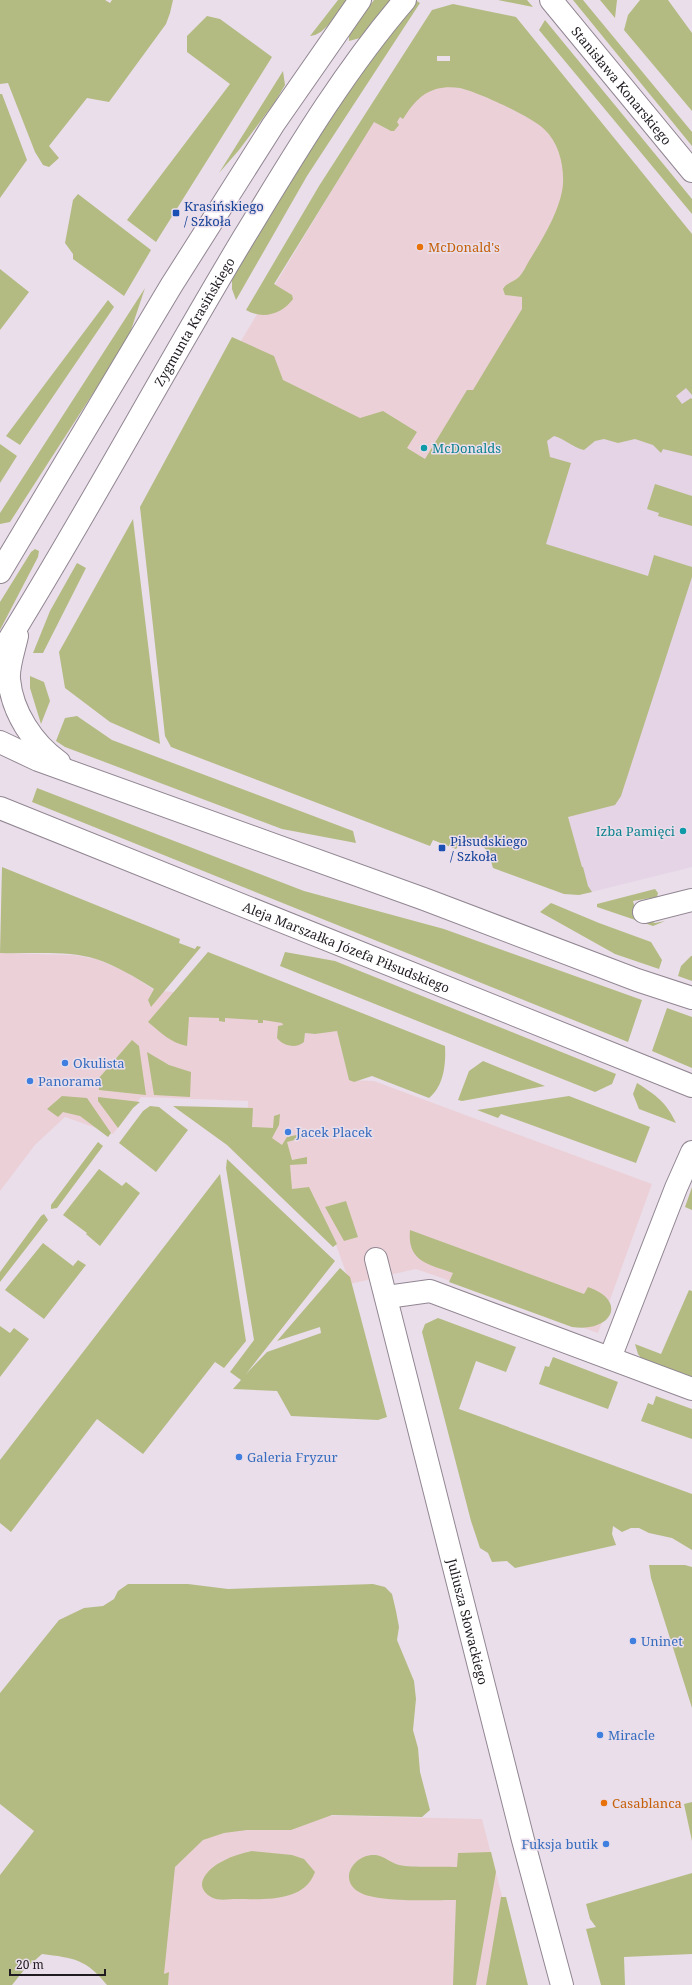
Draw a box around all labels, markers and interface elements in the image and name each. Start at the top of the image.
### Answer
street label: Stanisława Konarskiego [568,23,676,149]
place label: Krasińskiego / Szkoła [184,197,264,230]
marker: Krasińskiego / Szkoła [171,208,181,218]
place label: McDonald's [428,238,500,256]
marker: McDonald's [415,242,425,252]
street label: Zygmunta Krasińskiego [150,254,239,389]
place label: McDonalds [432,439,501,457]
marker: McDonalds [419,443,429,453]
place label: Izba Pamięci [596,822,675,840]
marker: Izba Pamięci [678,826,688,836]
place label: Piłsudskiego / Szkoła [450,832,527,865]
marker: Piłsudskiego / Szkoła [437,843,447,853]
street label: Aleja Marszałka Józefa Piłsudskiego [240,897,452,997]
place label: Okulista [73,1054,124,1072]
marker: Okulista [60,1058,70,1068]
place label: Panorama [38,1072,102,1090]
marker: Panorama [25,1076,35,1086]
place label: Jacek Placek [295,1123,373,1141]
marker: Jacek Placek [283,1127,293,1137]
place label: Galeria Fryzur [247,1448,338,1466]
marker: Galeria Fryzur [234,1452,244,1462]
street label: Juliusza Słowackiego [443,1556,492,1687]
place label: Uninet [641,1632,683,1650]
marker: Uninet [628,1636,638,1646]
place label: Miracle [608,1726,655,1744]
marker: Miracle [595,1730,605,1740]
place label: Casablanca [612,1794,682,1812]
marker: Casablanca [599,1798,609,1808]
place label: Fuksja butik [521,1835,598,1853]
marker: Fuksja butik [601,1839,611,1849]
scale bar [10,1951,105,1977]
text: 20 m [16,1956,44,1973]

